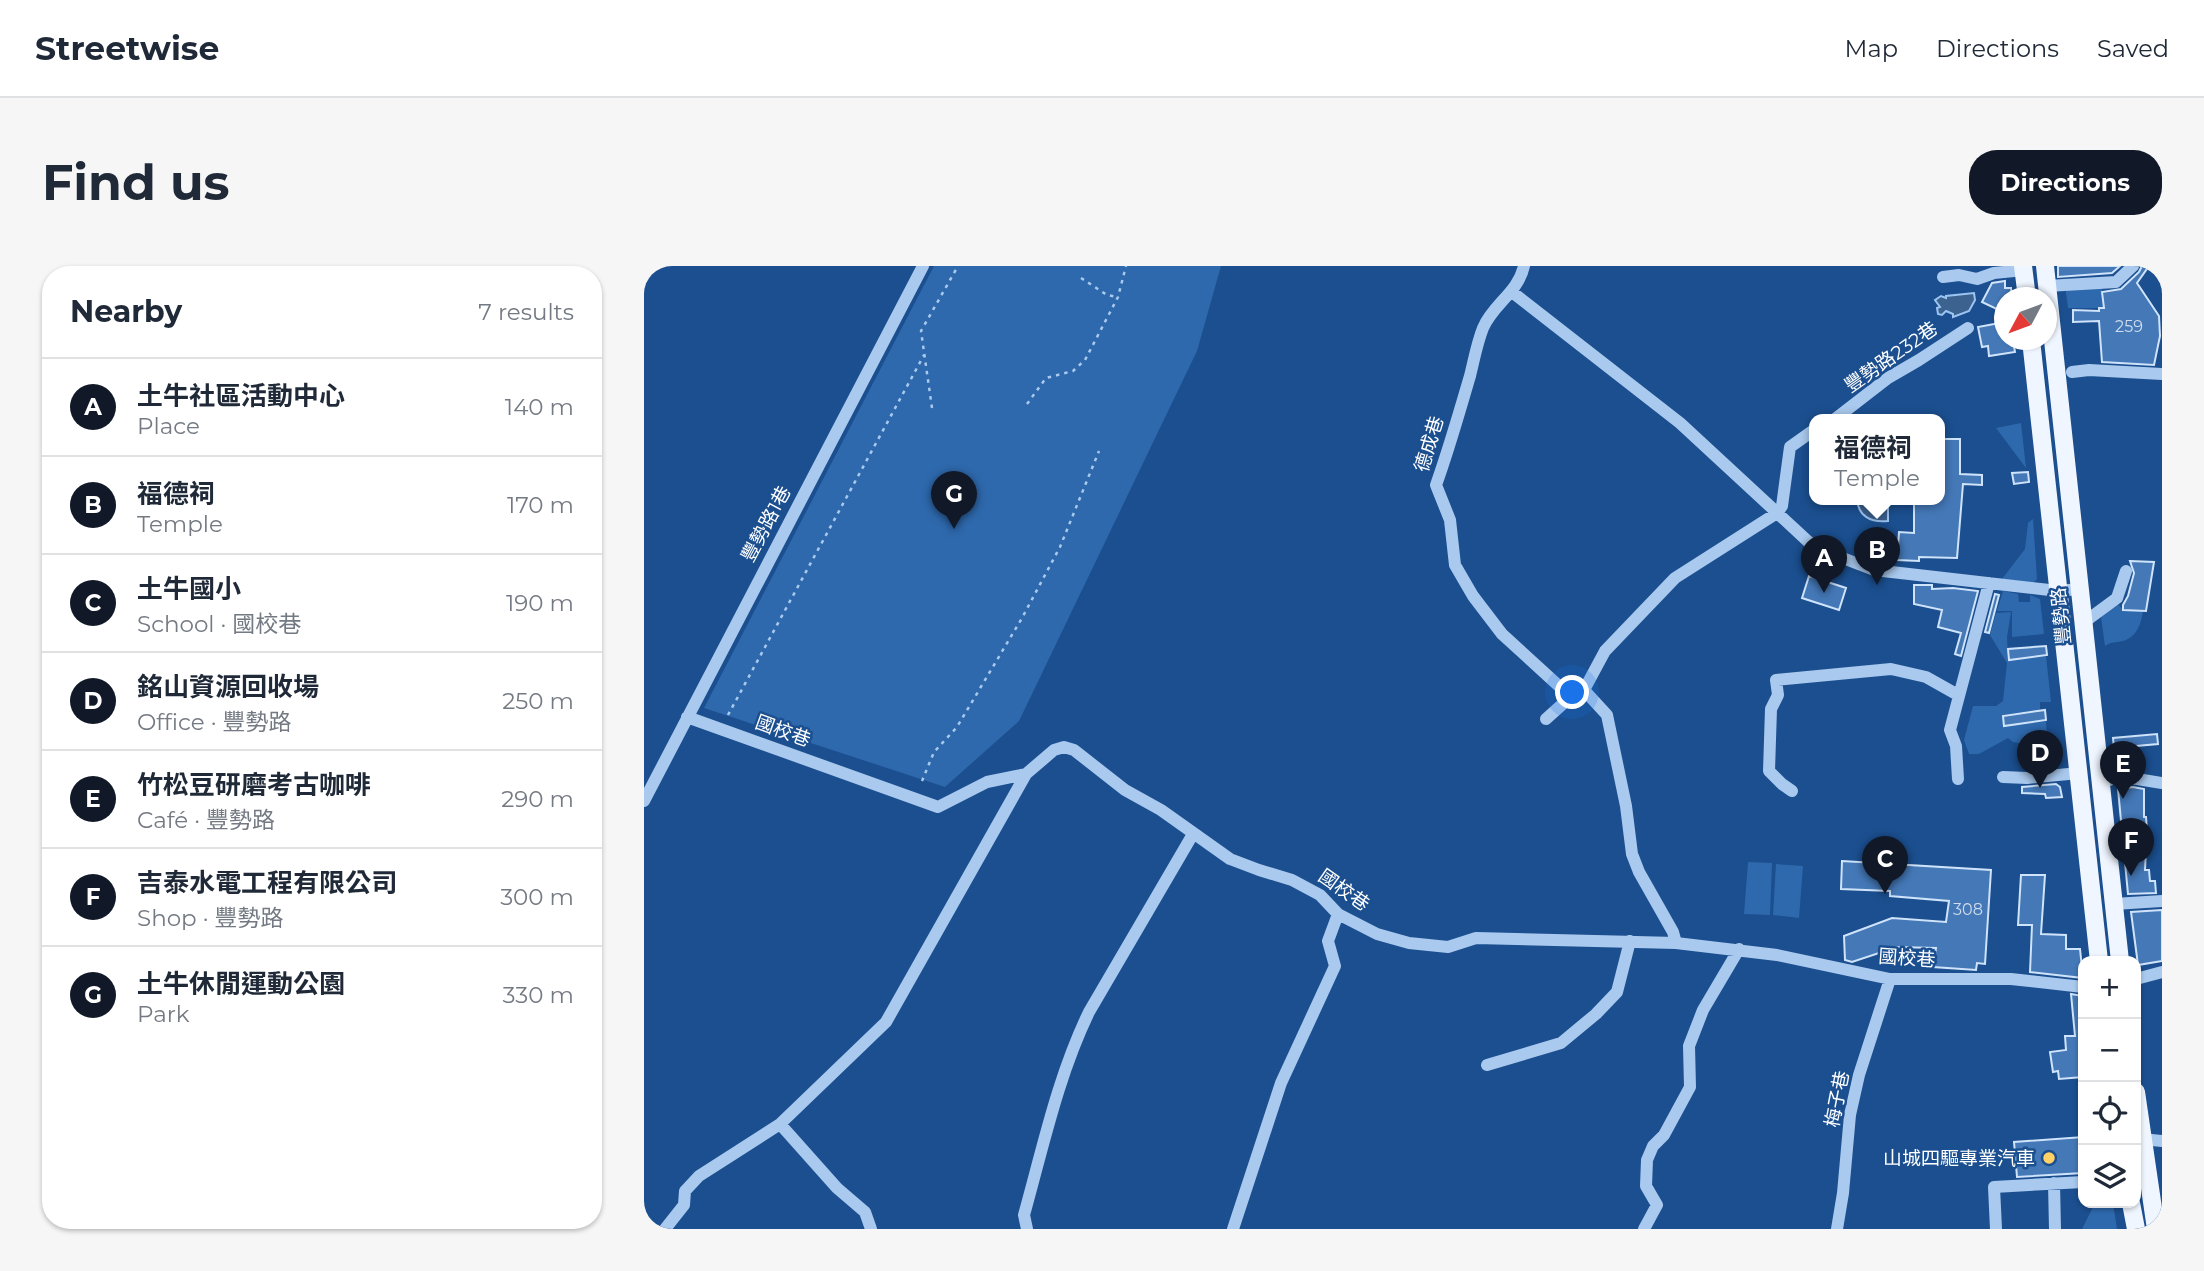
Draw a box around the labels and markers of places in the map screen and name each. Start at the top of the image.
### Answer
pin: G [931,471,977,529]
pin: B [1854,527,1900,585]
pin: A [1801,535,1847,593]
pin: D [2017,730,2063,788]
pin: E [2100,741,2146,799]
pin: F [2108,818,2154,876]
pin: C [1862,836,1908,894]
place label: 山城四驅專業汽車 [1883,1147,2035,1170]
marker: 山城四驅專業汽車 [2041,1150,2057,1166]

